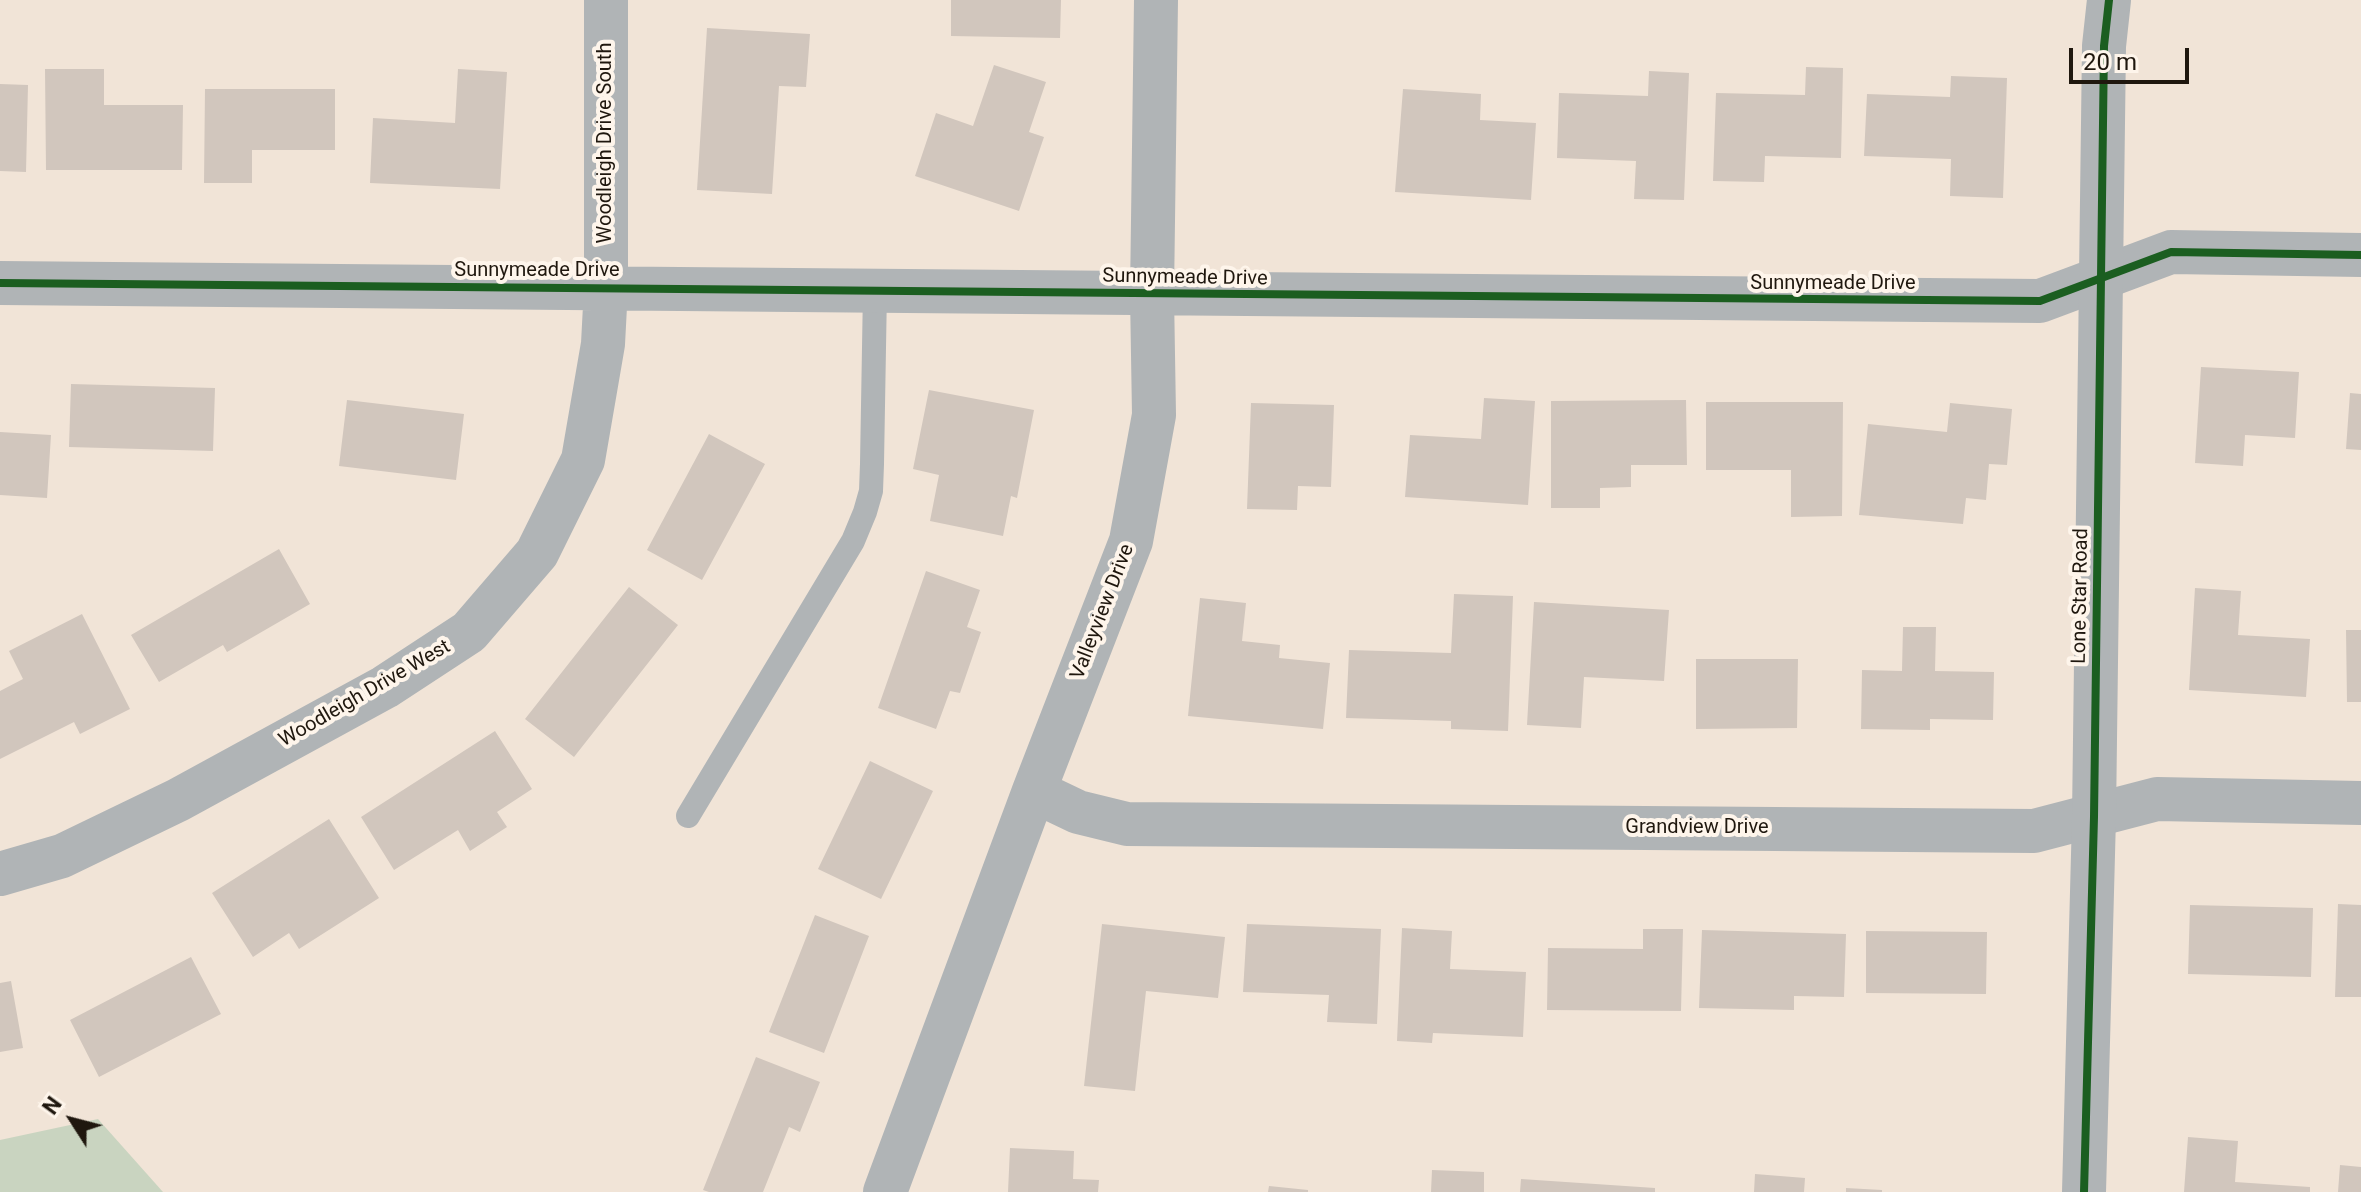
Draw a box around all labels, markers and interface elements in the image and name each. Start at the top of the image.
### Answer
scale bar [2073,32,2193,82]
street label: Woodleigh Drive South [594,43,618,243]
text: 20 m [2083,48,2137,76]
street label: Sunnymeade Drive [454,259,620,283]
street label: Sunnymeade Drive [1102,265,1268,291]
street label: Sunnymeade Drive [1750,272,1916,296]
street label: Lone Star Road [2068,528,2094,664]
street label: Valleyview Drive [1066,541,1140,683]
street label: Woodleigh Drive West [275,635,455,753]
street label: Grandview Drive [1625,816,1769,840]
north arrow [32,1080,112,1160]
text: N [38,1092,67,1119]

